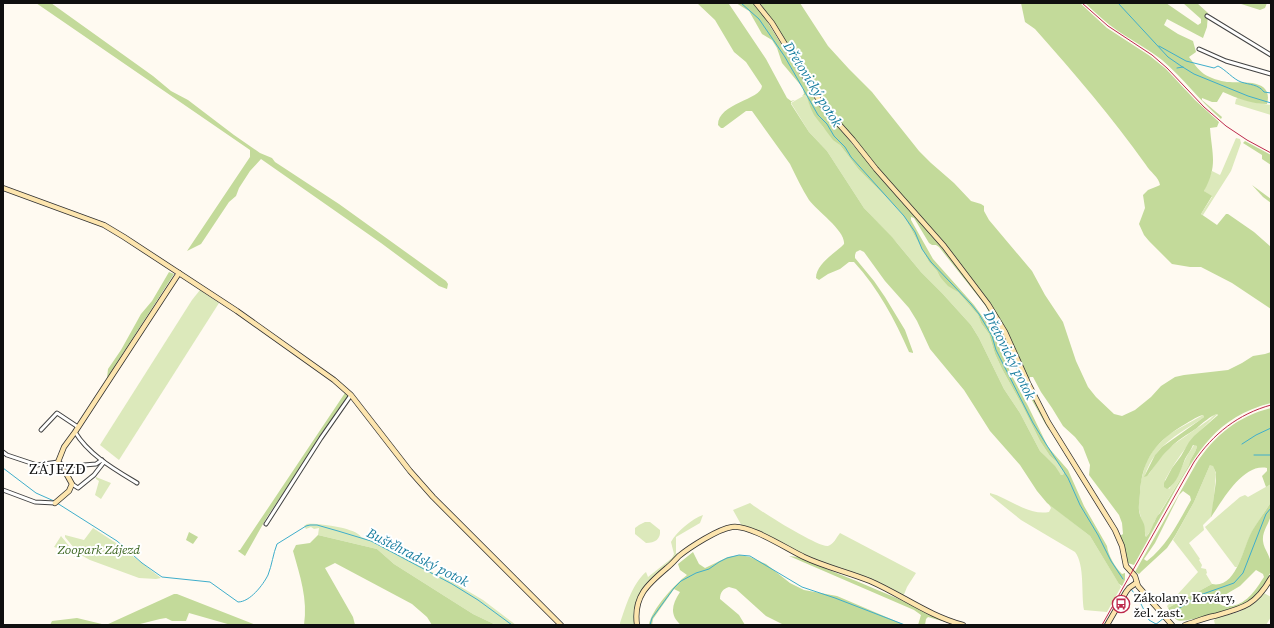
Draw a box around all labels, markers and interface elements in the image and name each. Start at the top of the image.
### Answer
water label: Dřetovický potok [778,37,847,131]
water label: Dřetovický potok [979,306,1041,403]
district label: ZÁJEZD [29,458,87,479]
water label: Buštěhradský potok [363,522,473,592]
park label: Zoopark Zájezd [57,541,140,558]
place label: Zákolany, Kováry, žel. zast. [1134,589,1235,621]
bus stop icon: Zákolany, Kováry, žel. zast. [1111,594,1131,614]

